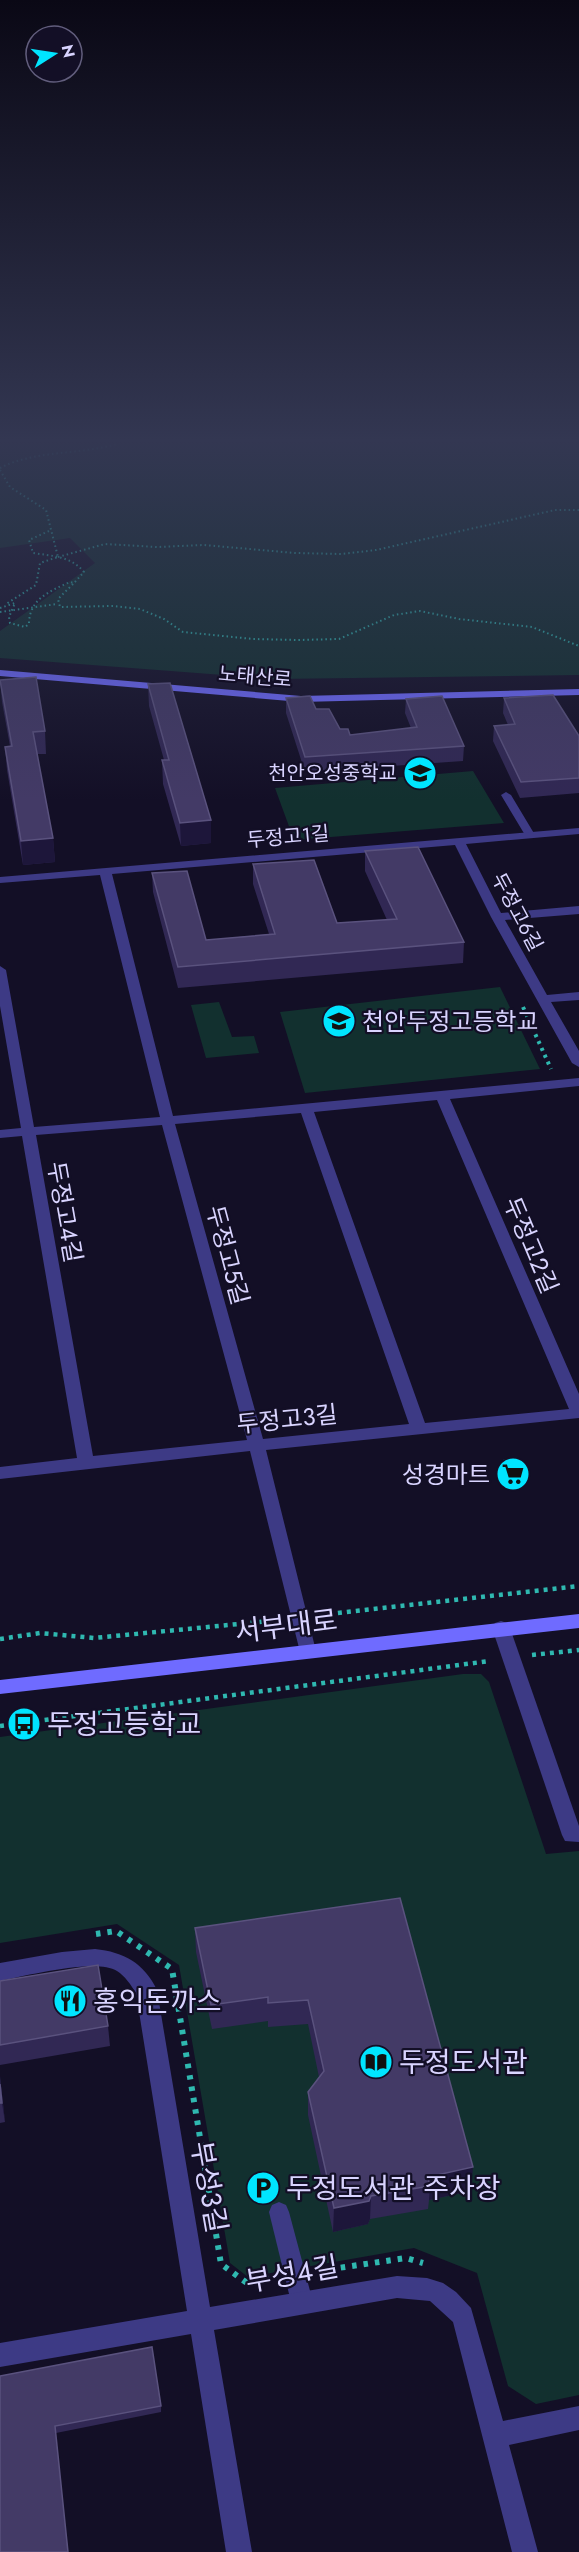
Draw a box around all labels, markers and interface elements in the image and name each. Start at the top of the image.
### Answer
north arrow [24,24,84,84]
text: N [56,42,81,60]
street label: 노태산로 [217,659,293,695]
school or university icon: 천안오성중학교 [402,755,438,791]
place label: 천안오성중학교 [268,759,397,788]
street label: 두정고1길 [246,819,330,855]
street label: 두정고6길 [484,868,550,956]
school or university icon: 천안두정고등학교 [321,1003,357,1039]
place label: 천안두정고등학교 [362,1004,539,1039]
street label: 두정고4길 [39,1159,91,1265]
street label: 두정고2길 [495,1191,567,1299]
street label: 두정고5길 [198,1201,258,1309]
street label: 두정고3길 [235,1396,339,1442]
supermarket icon: 성경마트 [495,1456,531,1492]
place label: 성경마트 [402,1457,490,1492]
street label: 서부대로 [232,1599,340,1653]
place label: 두정고등학교 [47,1704,202,1745]
bus stop icon: 두정고등학교 [6,1706,42,1742]
place label: 홍익돈까스 [93,1981,222,2022]
restaurant icon: 홍익돈까스 [52,1983,88,2019]
place label: 두정도서관 [399,2042,528,2083]
library icon: 두정도서관 [358,2044,394,2080]
street label: 부성3길 [181,2138,237,2236]
place label: 두정도서관 주차장 [286,2168,500,2209]
parking icon: 두정도서관 주차장 [245,2170,281,2206]
street label: 부성4길 [242,2246,342,2302]

